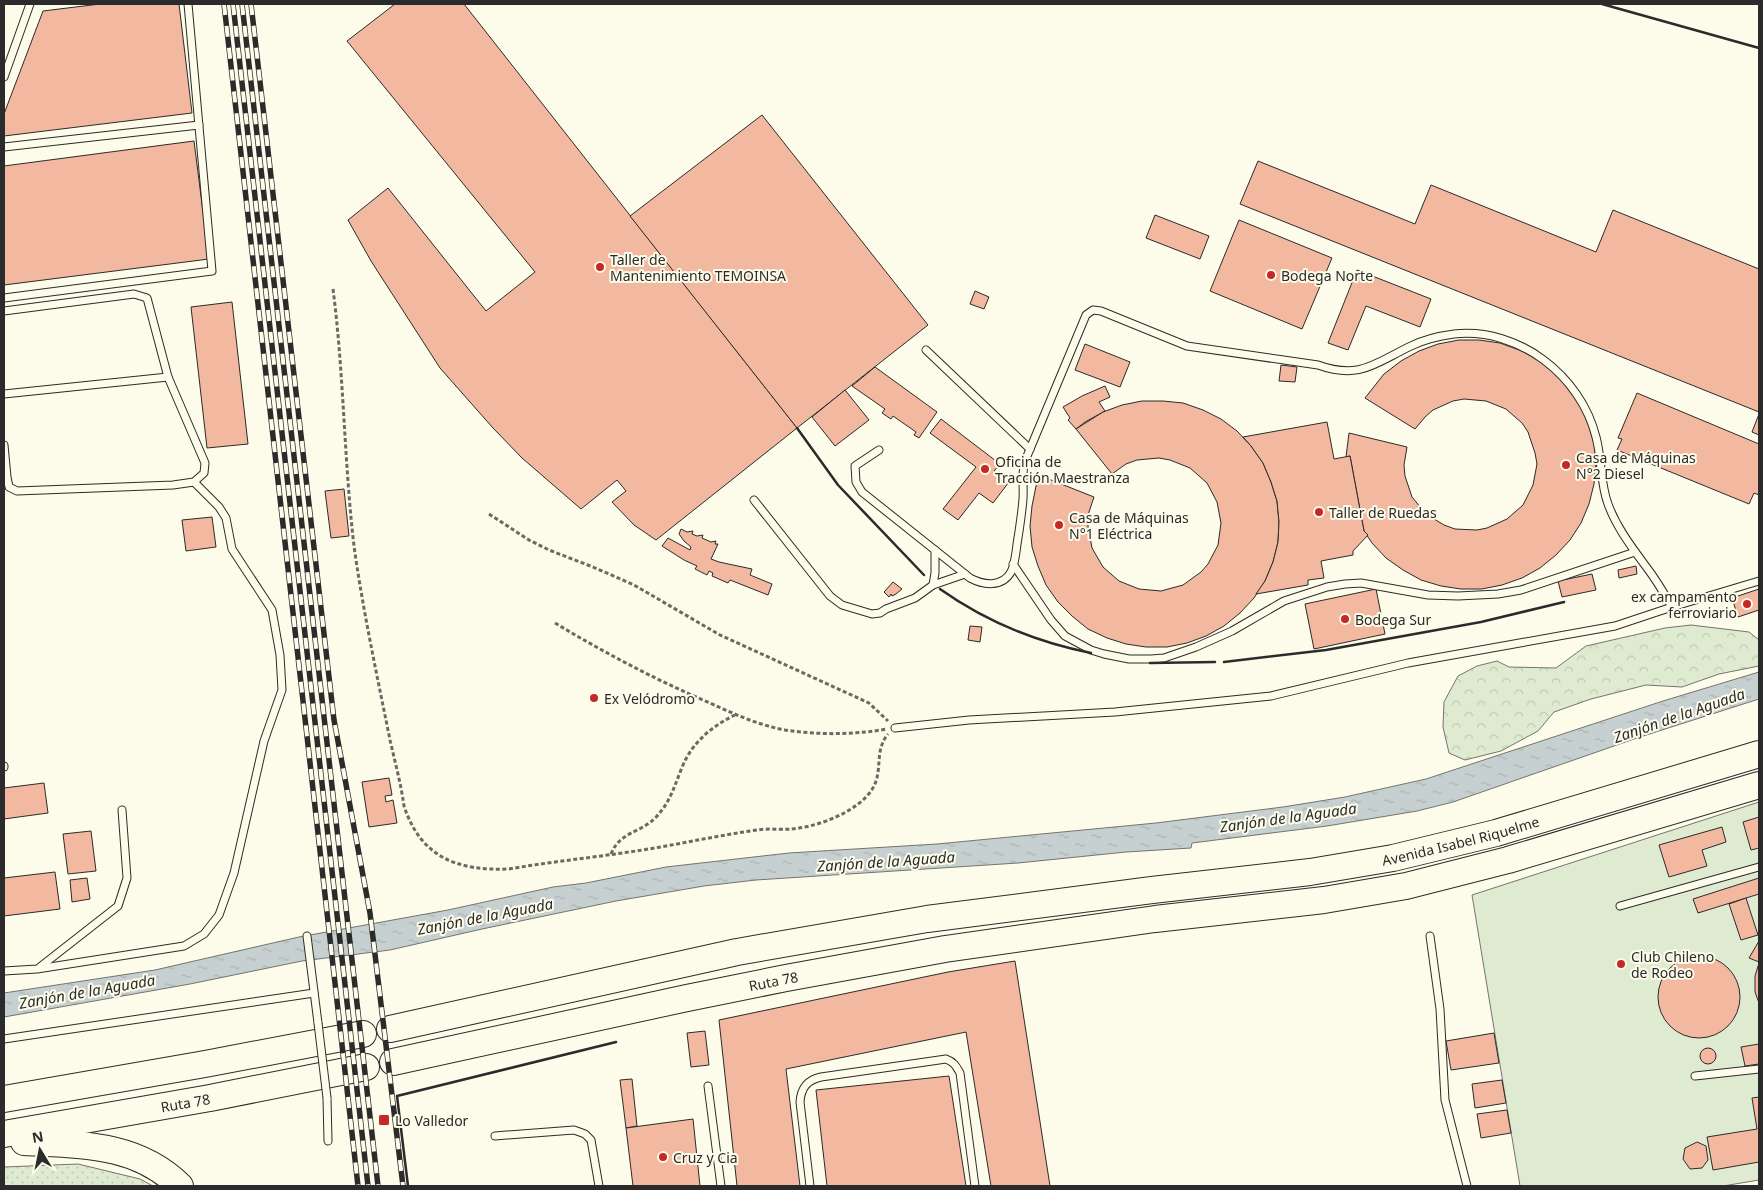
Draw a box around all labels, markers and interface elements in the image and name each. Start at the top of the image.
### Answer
place label: Taller de Mantenimiento TEMOINSA [610,250,786,285]
marker: Taller de Mantenimiento TEMOINSA [594,261,606,273]
place label: Bodega Norte [1281,266,1373,285]
marker: Bodega Norte [1265,269,1277,281]
place label: Casa de Máquinas N°2 Diesel [1576,448,1696,483]
place label: Oficina de Tracción Maestranza [995,452,1130,487]
marker: Casa de Máquinas N°2 Diesel [1560,459,1572,471]
marker: Oficina de Tracción Maestranza [979,463,991,475]
place label: Taller de Ruedas [1329,503,1437,522]
marker: Taller de Ruedas [1313,506,1325,518]
place label: Casa de Máquinas N°1 Eléctrica [1069,508,1189,543]
marker: Casa de Máquinas N°1 Eléctrica [1053,519,1065,531]
place label: ex campamento ferroviario [1631,587,1737,622]
marker: ex campamento ferroviario [1741,598,1753,610]
place label: Bodega Sur [1355,610,1432,629]
marker: Bodega Sur [1339,613,1351,625]
water label: Zanjón de la Aguada [1610,683,1748,747]
place label: Ex Velódromo [604,689,695,708]
marker: Ex Velódromo [588,692,600,704]
water label: Zanjón de la Aguada [1217,797,1358,837]
street label: Avenida Isabel Riquelme [1380,811,1541,869]
water label: Zanjón de la Aguada [815,846,956,876]
water label: Zanjón de la Aguada [414,893,555,939]
place label: Club Chileno de Rodeo [1631,947,1714,982]
marker: Club Chileno de Rodeo [1615,958,1627,970]
street label: Ruta 78 [747,966,800,995]
water label: Zanjón de la Aguada [16,969,157,1013]
street label: Ruta 78 [159,1089,211,1116]
place label: Lo Valledor [395,1111,469,1130]
marker: Lo Valledor [377,1113,391,1127]
north arrow [15,1125,65,1175]
text: N [30,1126,45,1147]
place label: Cruz y Cia [673,1148,738,1167]
marker: Cruz y Cia [657,1151,669,1163]

